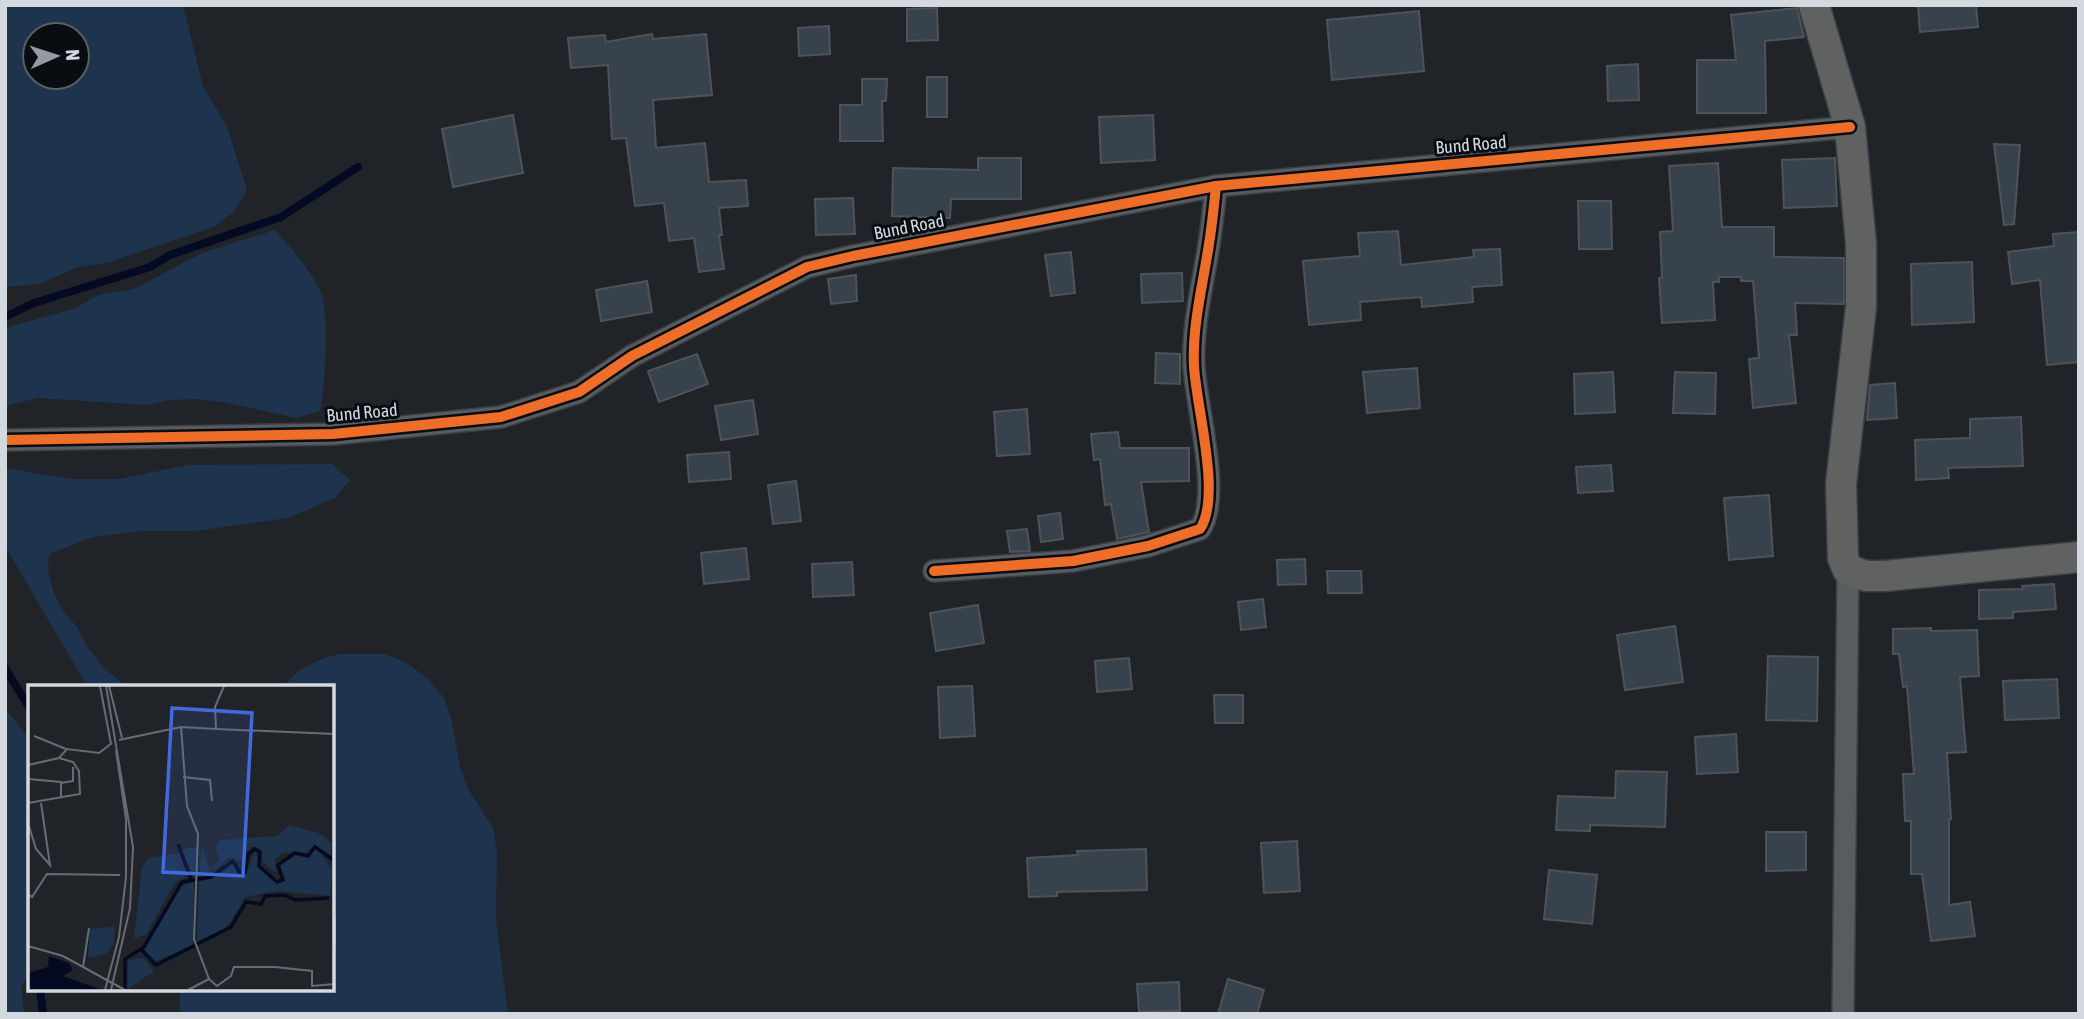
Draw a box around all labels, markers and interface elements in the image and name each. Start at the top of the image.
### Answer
north arrow [21,21,91,91]
text: N [62,49,84,61]
street label: Bund Road [1435,131,1507,158]
street label: Bund Road [872,209,946,244]
street label: Bund Road [326,399,398,426]
inset map [28,685,334,991]

